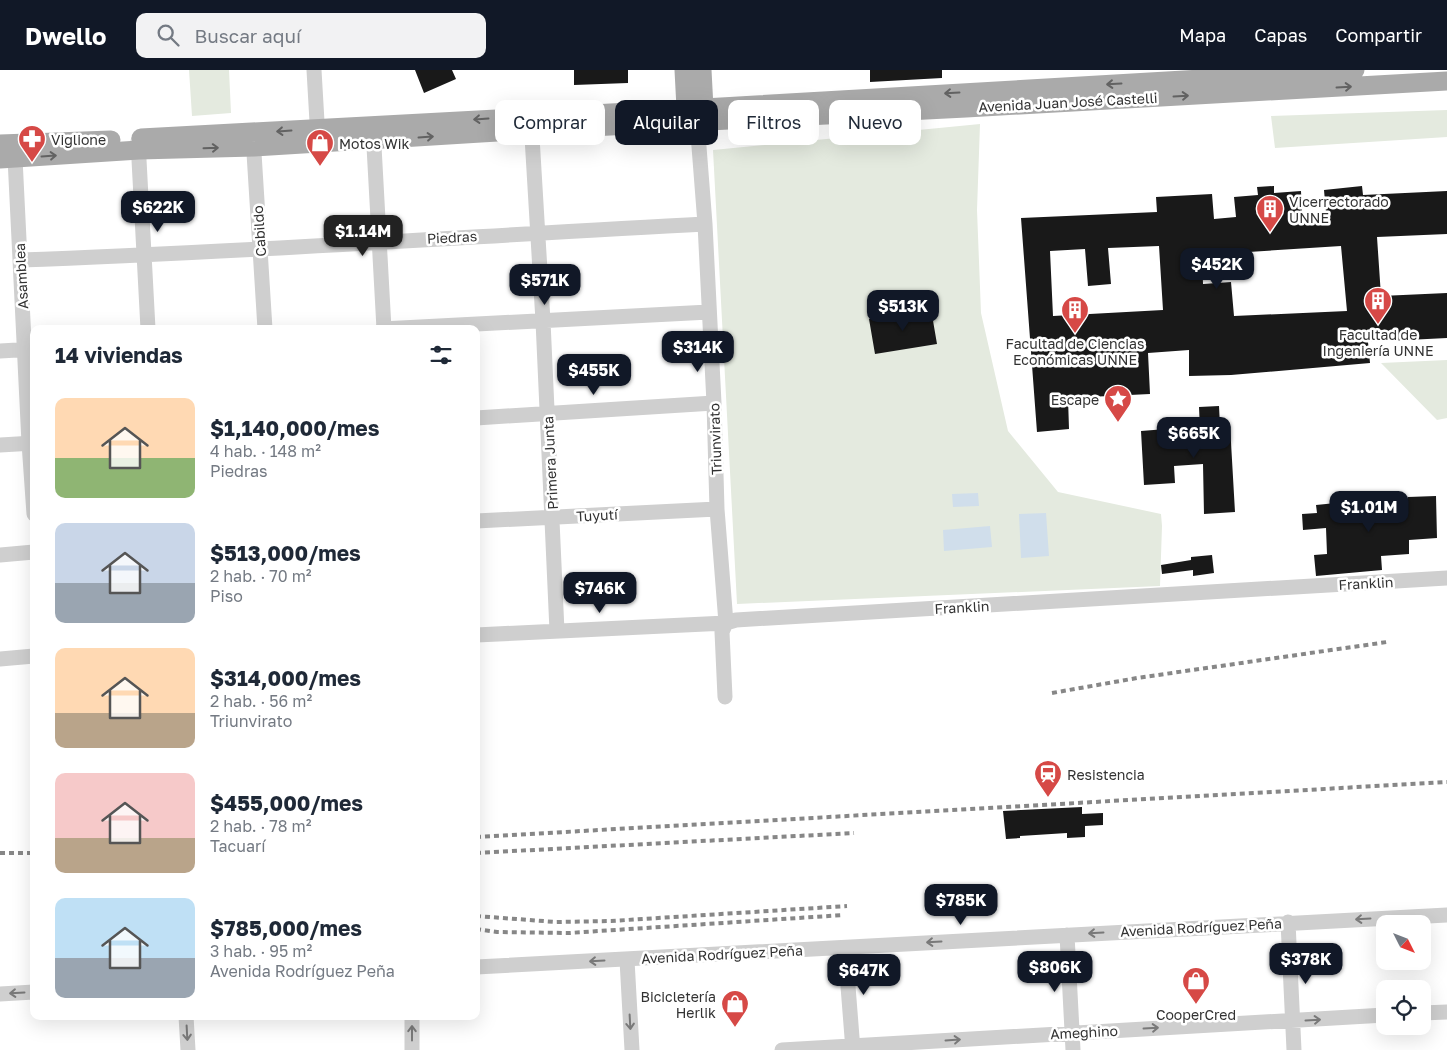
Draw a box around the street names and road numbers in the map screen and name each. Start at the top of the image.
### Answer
street label: Avenida Juan José Castelli [978,89,1158,115]
street label: Cabildo [249,205,269,257]
street label: Piedras [426,227,478,247]
street label: Asamblea [11,243,31,309]
street label: Triunvirato [705,403,725,475]
street label: Primera Junta [539,416,561,510]
street label: Tuyutí [576,505,619,525]
street label: Franklin [1338,573,1394,593]
street label: Franklin [934,597,990,617]
street label: Avenida Rodríguez Peña [1120,914,1282,940]
street label: Avenida Rodríguez Peña [641,941,803,967]
street label: Ameghino [1050,1022,1118,1042]

